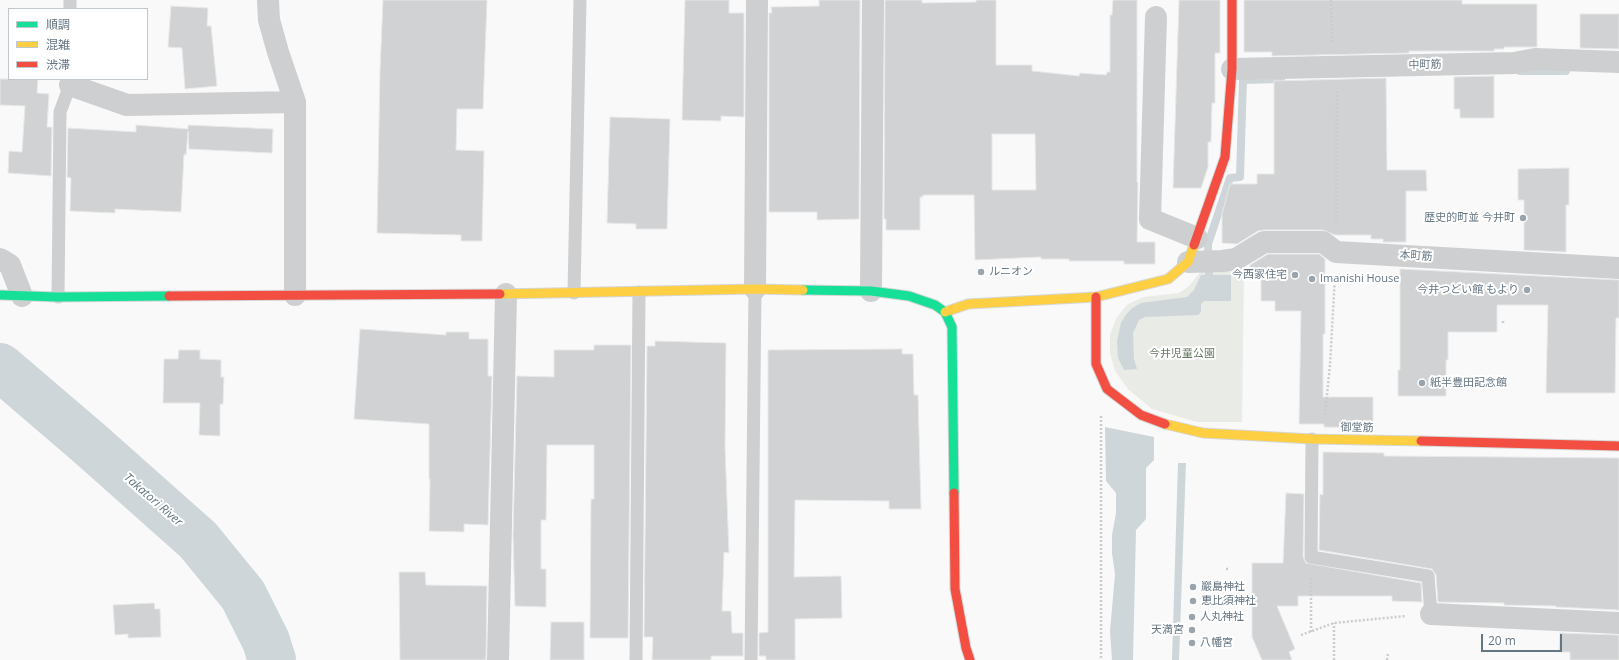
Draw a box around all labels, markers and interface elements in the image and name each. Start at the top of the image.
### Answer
legend [8,8,148,80]
text: 順調 [46,16,70,33]
text: 混雑 [46,36,70,53]
text: 渋滞 [46,56,70,73]
street label: 中町筋 [1408,58,1442,72]
place label: 歴史的町並 今井町 [1424,211,1515,225]
marker: 歴史的町並 今井町 [1518,213,1528,223]
street label: 本町筋 [1399,249,1433,263]
place label: ルニオン [989,265,1033,279]
marker: ルニオン [976,267,986,277]
place label: 今西家住宅 [1232,268,1287,282]
marker: 今西家住宅 [1290,270,1300,280]
place label: Imanishi House [1320,272,1399,286]
marker: Imanishi House [1307,274,1317,284]
place label: 今井つどい館 もより [1417,283,1519,297]
marker: 今井つどい館 もより [1522,285,1532,295]
park label: 今井児童公園 [1149,347,1215,361]
place label: 紙半豊田記念館 [1430,376,1507,390]
marker: 紙半豊田記念館 [1417,378,1427,388]
street label: 御堂筋 [1340,421,1374,435]
water label: Takatori River [121,471,185,529]
place label: 巖島神社 [1201,580,1245,594]
marker: 巖島神社 [1188,582,1198,592]
place label: 恵比須神社 [1201,594,1256,608]
marker: 恵比須神社 [1188,596,1198,606]
place label: 人丸神社 [1200,610,1244,624]
marker: 人丸神社 [1187,612,1197,622]
place label: 天満宮 [1151,623,1184,637]
marker: 天満宮 [1187,625,1197,635]
scale bar [1483,626,1564,652]
text: 20 m [1488,632,1516,649]
place label: 八幡宮 [1200,636,1233,650]
marker: 八幡宮 [1187,638,1197,648]

